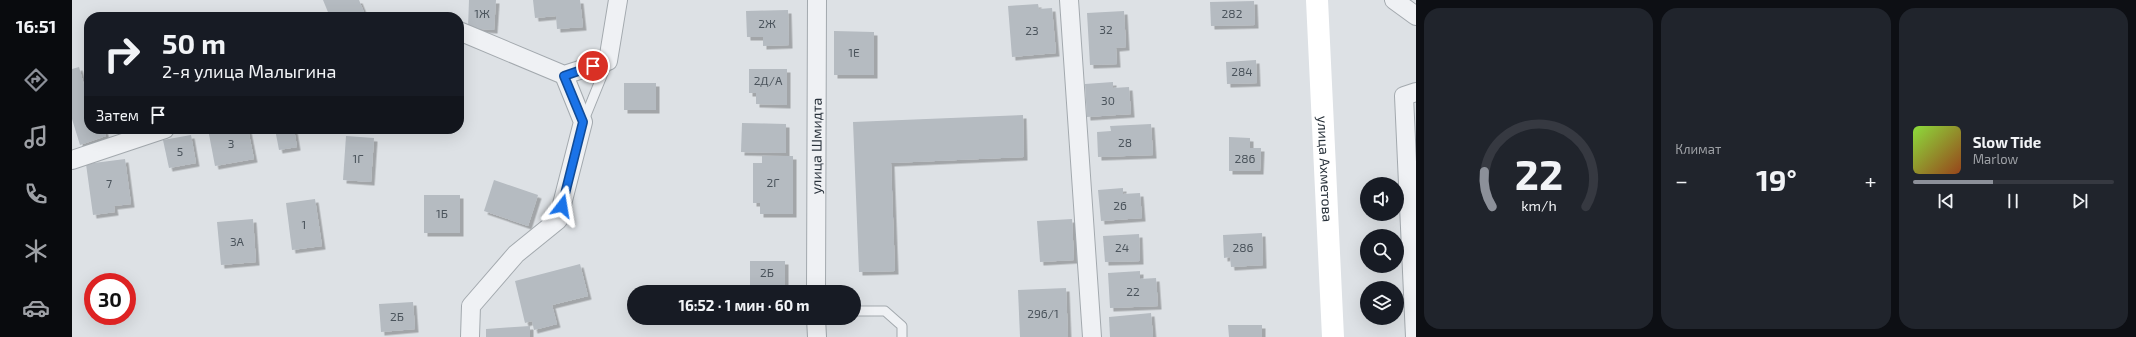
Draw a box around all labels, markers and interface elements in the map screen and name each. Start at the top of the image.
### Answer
house number: 1Ж [474,6,490,20]
house number: 282 [1222,6,1243,20]
text: 16:51 [16,15,56,37]
house number: 2Ж [758,16,776,30]
house number: 32 [1099,22,1113,36]
house number: 23 [1025,23,1039,37]
text: 50 m [162,26,226,60]
icon: right [96,28,148,80]
house number: 1Е [848,45,860,59]
pin [576,49,610,83]
icon: arrive [582,55,604,77]
text: 2-я улица Малыгина [162,60,336,82]
house number: 284 [1231,64,1253,78]
icon: directions [22,66,50,94]
house number: 2Д/А [754,73,783,87]
house number: 30 [1101,93,1115,107]
street label: улица Шмидта [807,98,825,194]
icon: arrive [147,104,169,126]
text: Затем [96,106,139,124]
street label: улица Ахметова [1315,115,1337,222]
icon: music [22,123,50,151]
text: Slow Tide [1973,133,2041,151]
house number: 28 [1118,135,1132,149]
house number: 3 [228,136,234,150]
text: Климат [1675,141,1721,157]
house number: 5 [177,144,183,158]
text: 22 [1514,147,1563,197]
house number: 1Г [353,151,364,165]
house number: 286 [1235,151,1256,165]
text: Marlow [1973,151,2018,167]
text: 19° [1756,161,1797,197]
text: − [1675,167,1688,193]
text: + [1865,167,1877,193]
house number: 2Г [767,175,779,189]
house number: 7 [106,176,112,190]
map controls [1360,177,1404,325]
button: sound [1360,177,1404,221]
icon: phone [22,180,50,208]
position arrow [541,185,583,227]
icon: previous [1935,190,1957,212]
icon: pause [2002,190,2024,212]
icon: next [2069,190,2091,212]
text: km/h [1521,196,1556,213]
house number: 26 [1113,198,1127,212]
house number: 1Б [436,206,448,220]
house number: 1 [302,217,306,231]
button: search [1360,229,1404,273]
house number: 3А [230,234,245,248]
icon: climate [22,237,50,265]
house number: 24 [1115,240,1129,254]
house number: 286 [1233,240,1254,254]
house number: 2Б [760,265,774,279]
speed limit sign: 30 [84,273,136,325]
button: layers [1360,281,1404,325]
house number: 22 [1126,284,1140,298]
icon: car [22,294,50,322]
text: 16:52 · 1 мин · 60 m [678,296,810,314]
house number: 296/1 [1027,306,1059,320]
house number: 2Б [390,309,404,323]

